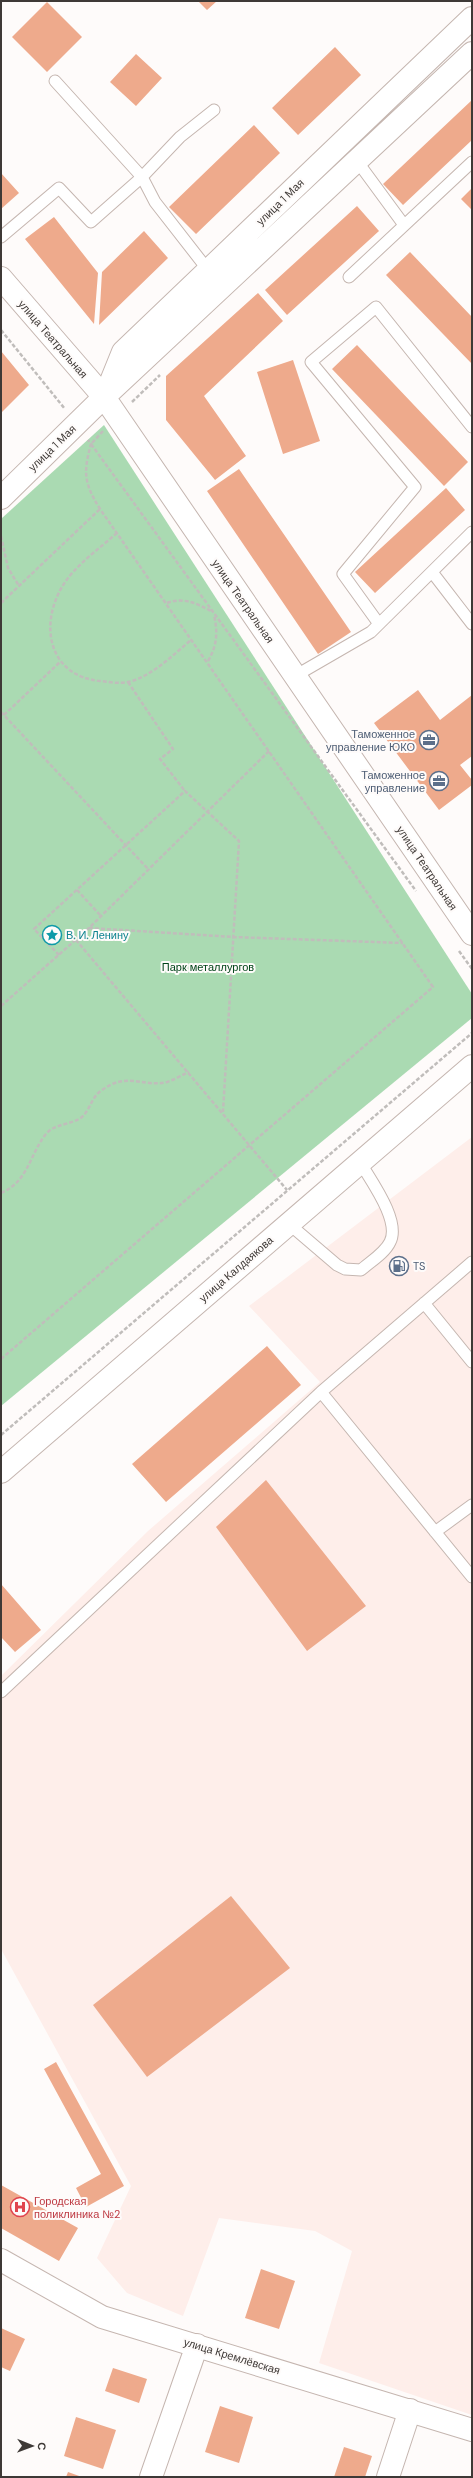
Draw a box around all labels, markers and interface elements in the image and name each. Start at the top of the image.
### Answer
street label: улица 1 Мая [253,176,307,228]
street label: улица Театральная [15,297,91,381]
street label: улица 1 Мая [25,422,79,474]
street label: улица Театральная [209,557,277,646]
place label: Таможенное управление ЮКО [326,727,415,754]
office icon: Таможенное управление ЮКО [418,729,440,751]
place label: Таможенное управление [361,768,425,795]
office icon: Таможенное управление [428,770,450,792]
street label: улица Театральная [394,823,460,913]
place icon: В. И. Ленину [41,924,63,946]
place label: В. И. Ленину [66,928,129,942]
park label: Парк металлургов [162,960,254,974]
street label: улица Калдаякова [196,1232,277,1305]
fuel station icon: TS [388,1255,410,1277]
place label: TS [413,1259,425,1273]
place label: Городская поликлиника №2 [34,2194,120,2221]
hospital icon: Городская поликлиника №2 [9,2196,31,2218]
street label: улица Кремлёвская [182,2335,282,2377]
north arrow [12,2426,52,2466]
text: С [35,2442,49,2450]

